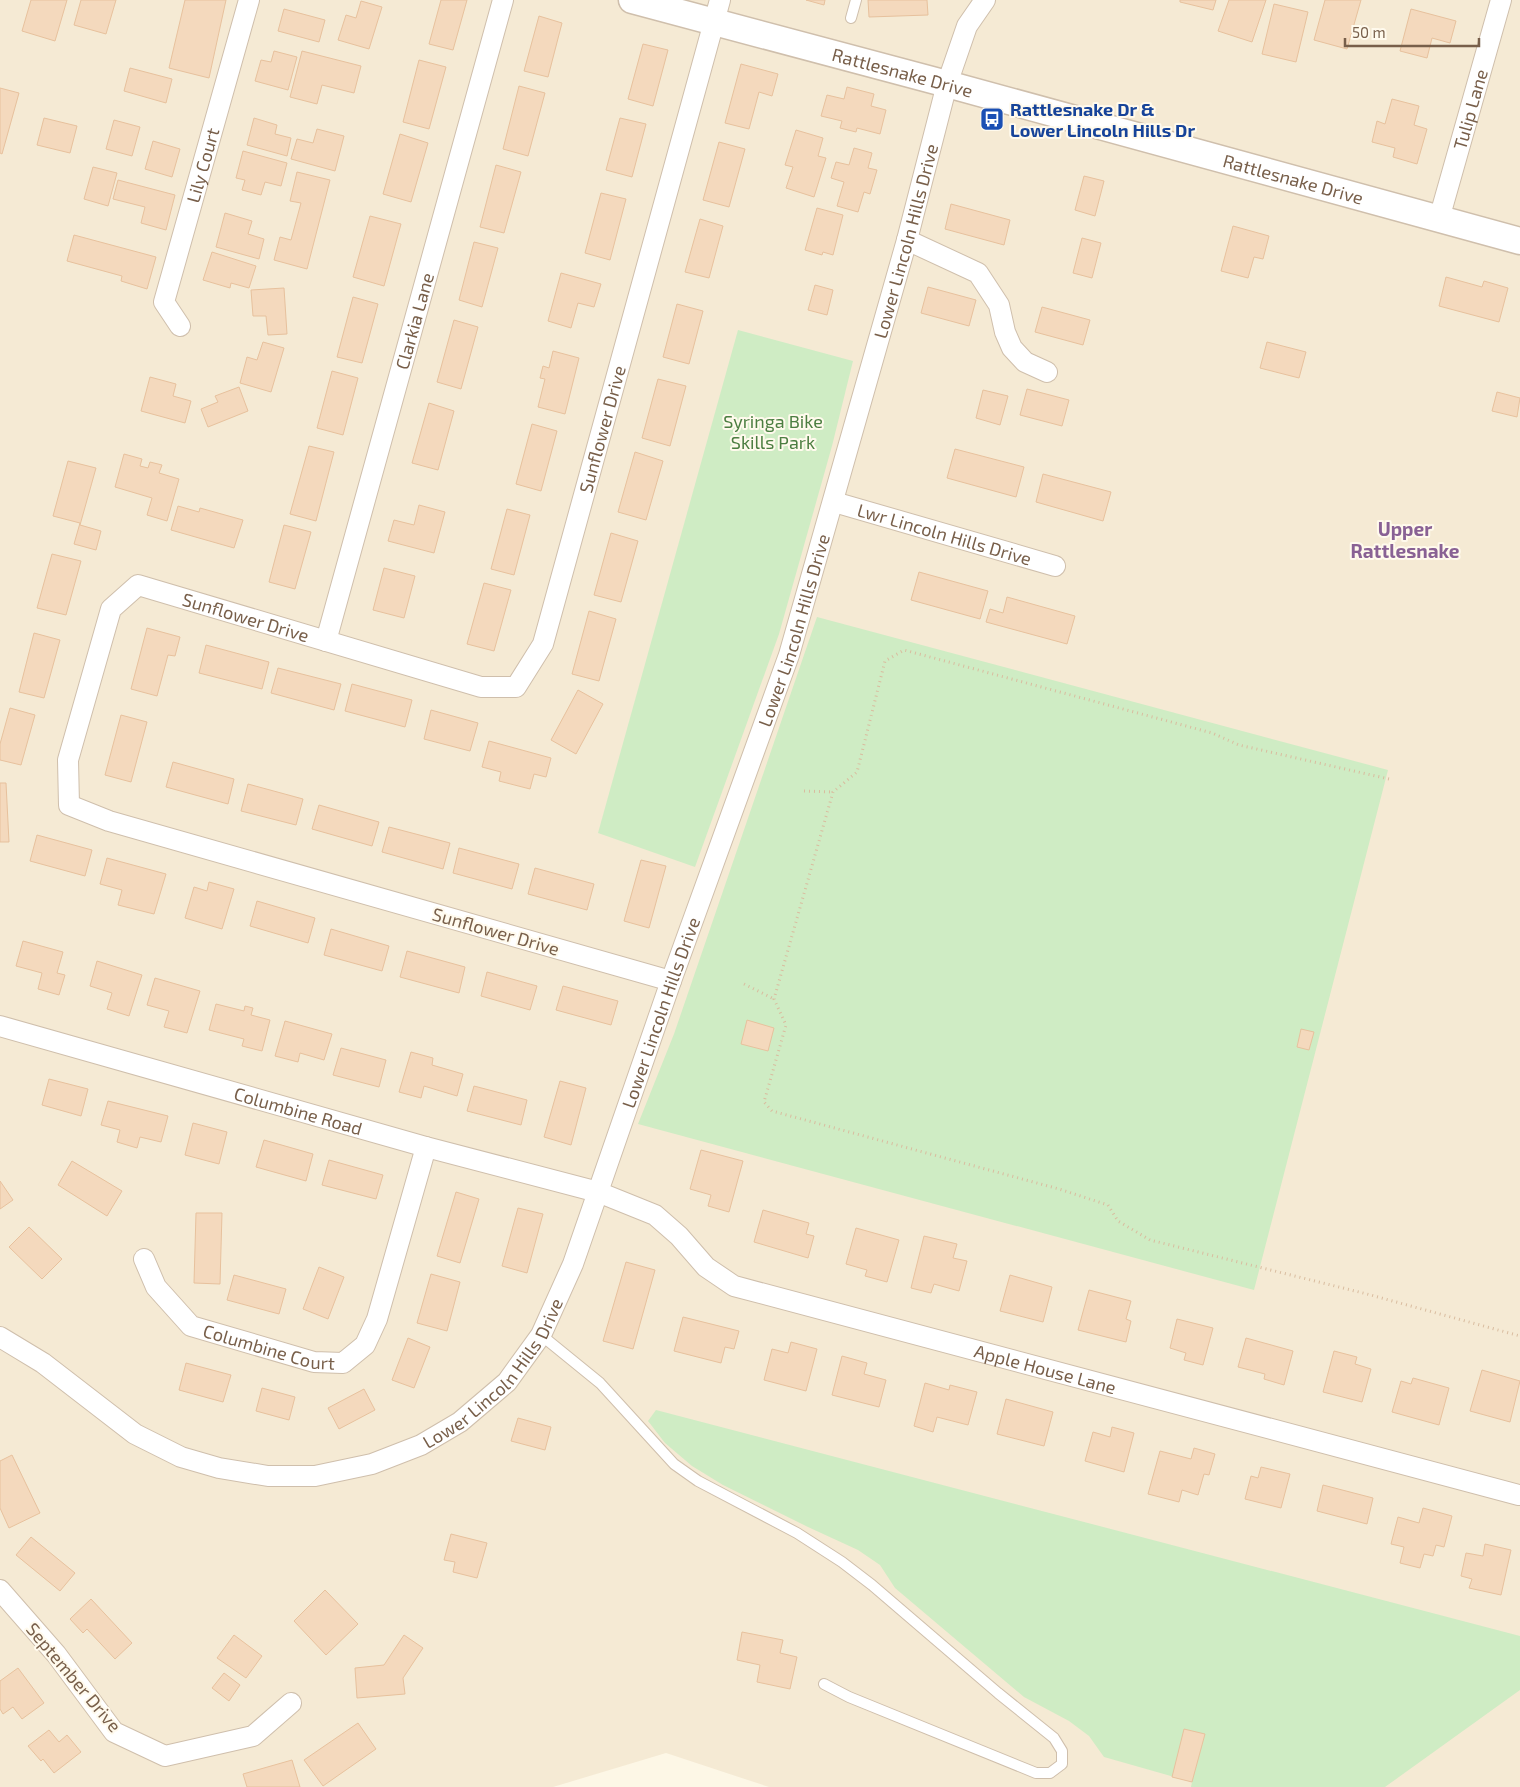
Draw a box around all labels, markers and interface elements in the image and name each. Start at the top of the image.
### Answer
scale bar [1345,15,1479,47]
text: 50 m [1352,23,1386,41]
street label: Rattlesnake Drive [830,43,975,102]
street label: Tulip Lane [1448,67,1492,152]
place label: Rattlesnake Dr & Lower Lincoln Hills Dr [1010,98,1195,141]
bus stop icon: Rattlesnake Dr & Lower Lincoln Hills Dr [979,106,1005,132]
street label: Lily Court [182,125,224,205]
street label: Lower Lincoln Hills Drive [869,141,942,341]
street label: Rattlesnake Drive [1221,149,1366,209]
street label: Clarkia Lane [391,270,438,372]
street label: Sunflower Drive [574,363,630,495]
park label: Syringa Bike Skills Park [723,410,823,453]
street label: Lwr Lincoln Hills Drive [855,498,1034,570]
district label: Upper Rattlesnake [1351,517,1460,562]
street label: Lower Lincoln Hills Drive [753,531,834,730]
street label: Sunflower Drive [180,588,312,646]
street label: Sunflower Drive [430,902,562,960]
street label: Lower Lincoln Hills Drive [617,914,704,1111]
street label: Columbine Road [232,1082,365,1139]
street label: Lower Lincoln Hills Drive [419,1294,567,1453]
street label: Columbine Court [201,1319,335,1374]
street label: Apple House Lane [972,1339,1119,1398]
street label: September Drive [22,1618,126,1736]

